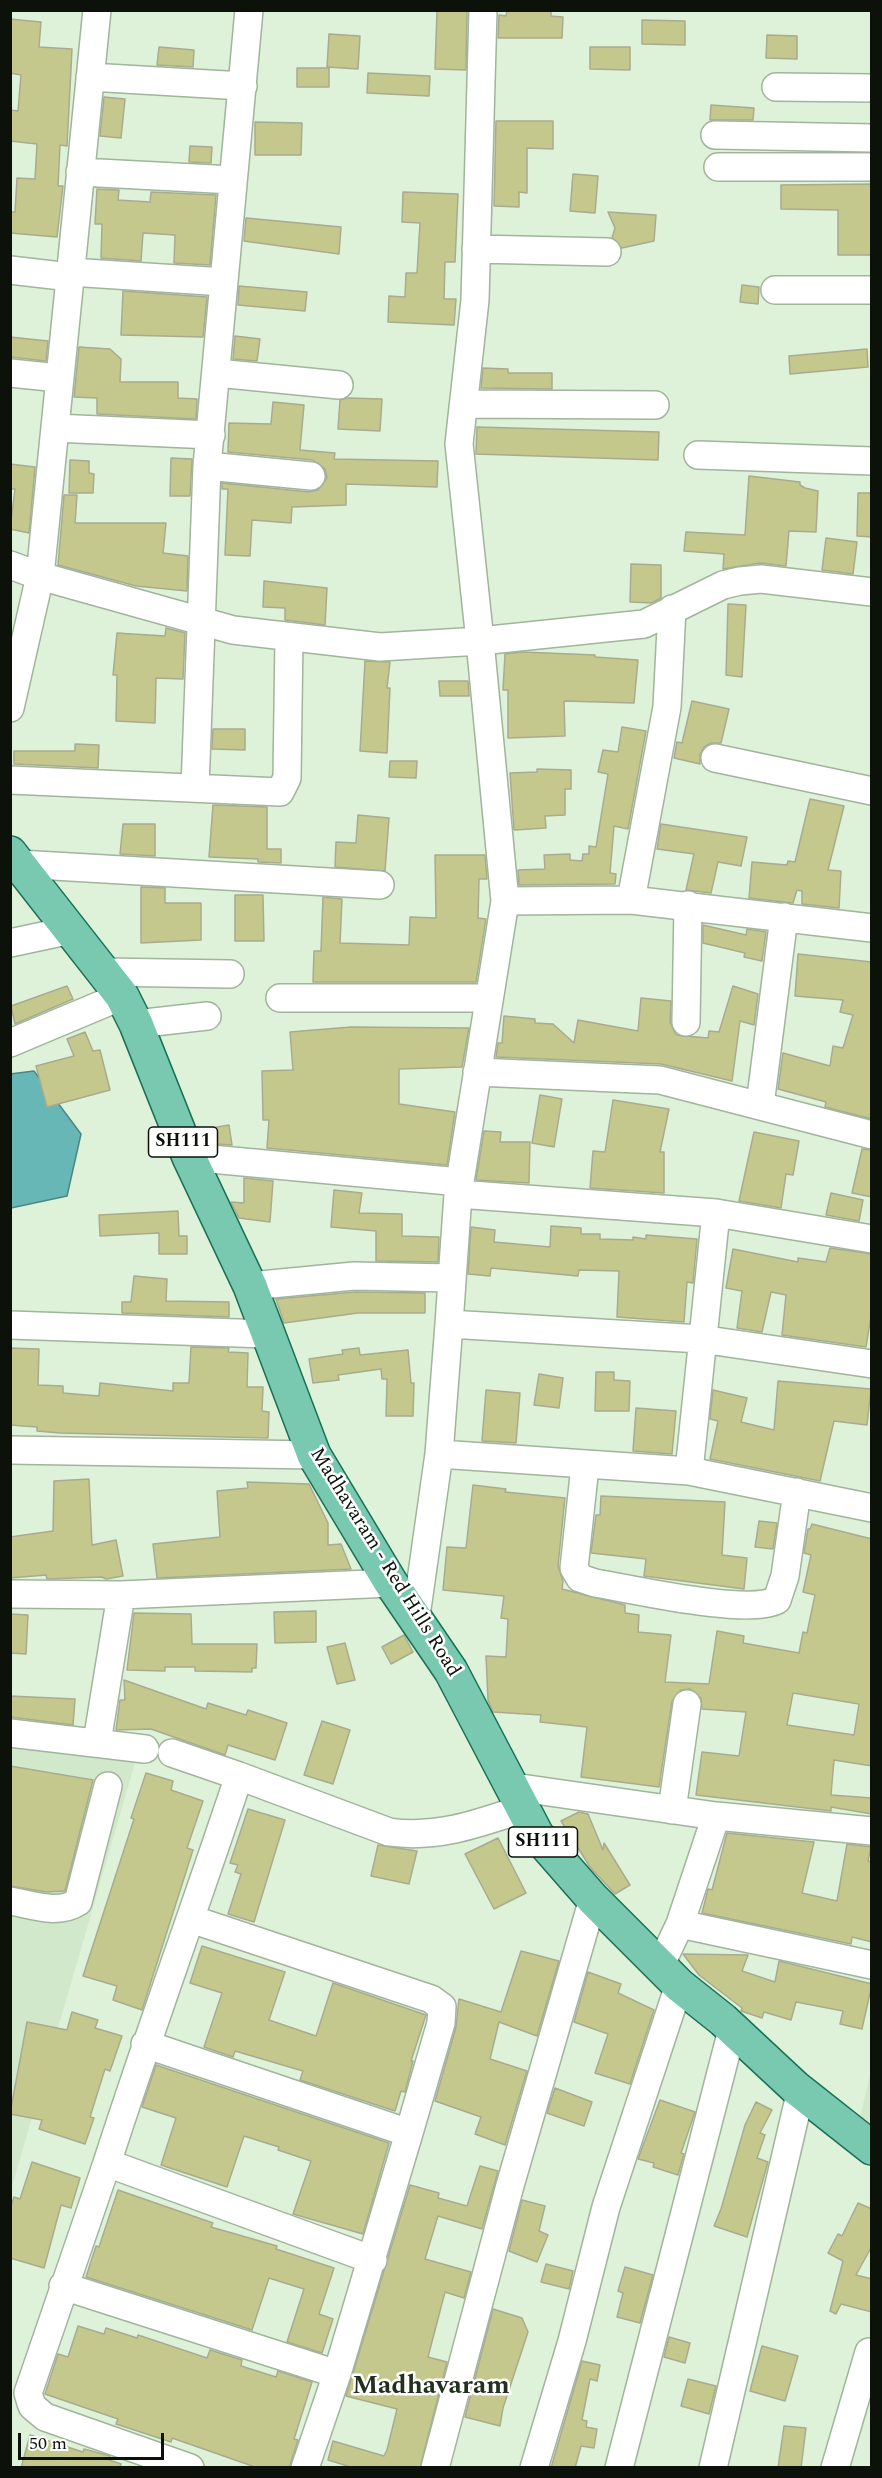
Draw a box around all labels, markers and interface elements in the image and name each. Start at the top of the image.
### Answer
road number: SH111 [148,1127,218,1157]
street label: Madhavaram - Red Hills Road [303,1444,465,1682]
road number: SH111 [508,1827,578,1857]
district label: Madhavaram [352,2372,510,2404]
scale bar [21,2421,166,2459]
text: 50 m [29,2430,67,2457]

